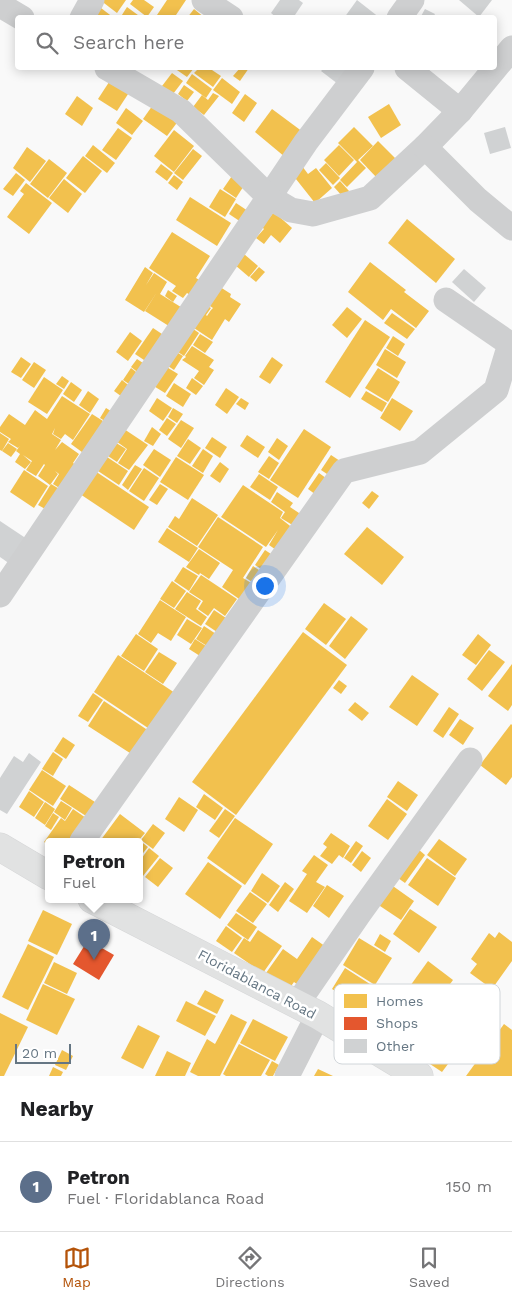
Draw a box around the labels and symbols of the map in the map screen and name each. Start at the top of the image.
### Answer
your location [252,573,278,599]
pin: 1 [78,919,110,960]
street label: Floridablanca Road [195,946,319,1022]
legend [334,984,500,1064]
text: Homes [376,993,423,1009]
text: Shops [376,1015,418,1031]
text: Other [376,1038,415,1054]
scale bar [15,1041,71,1064]

